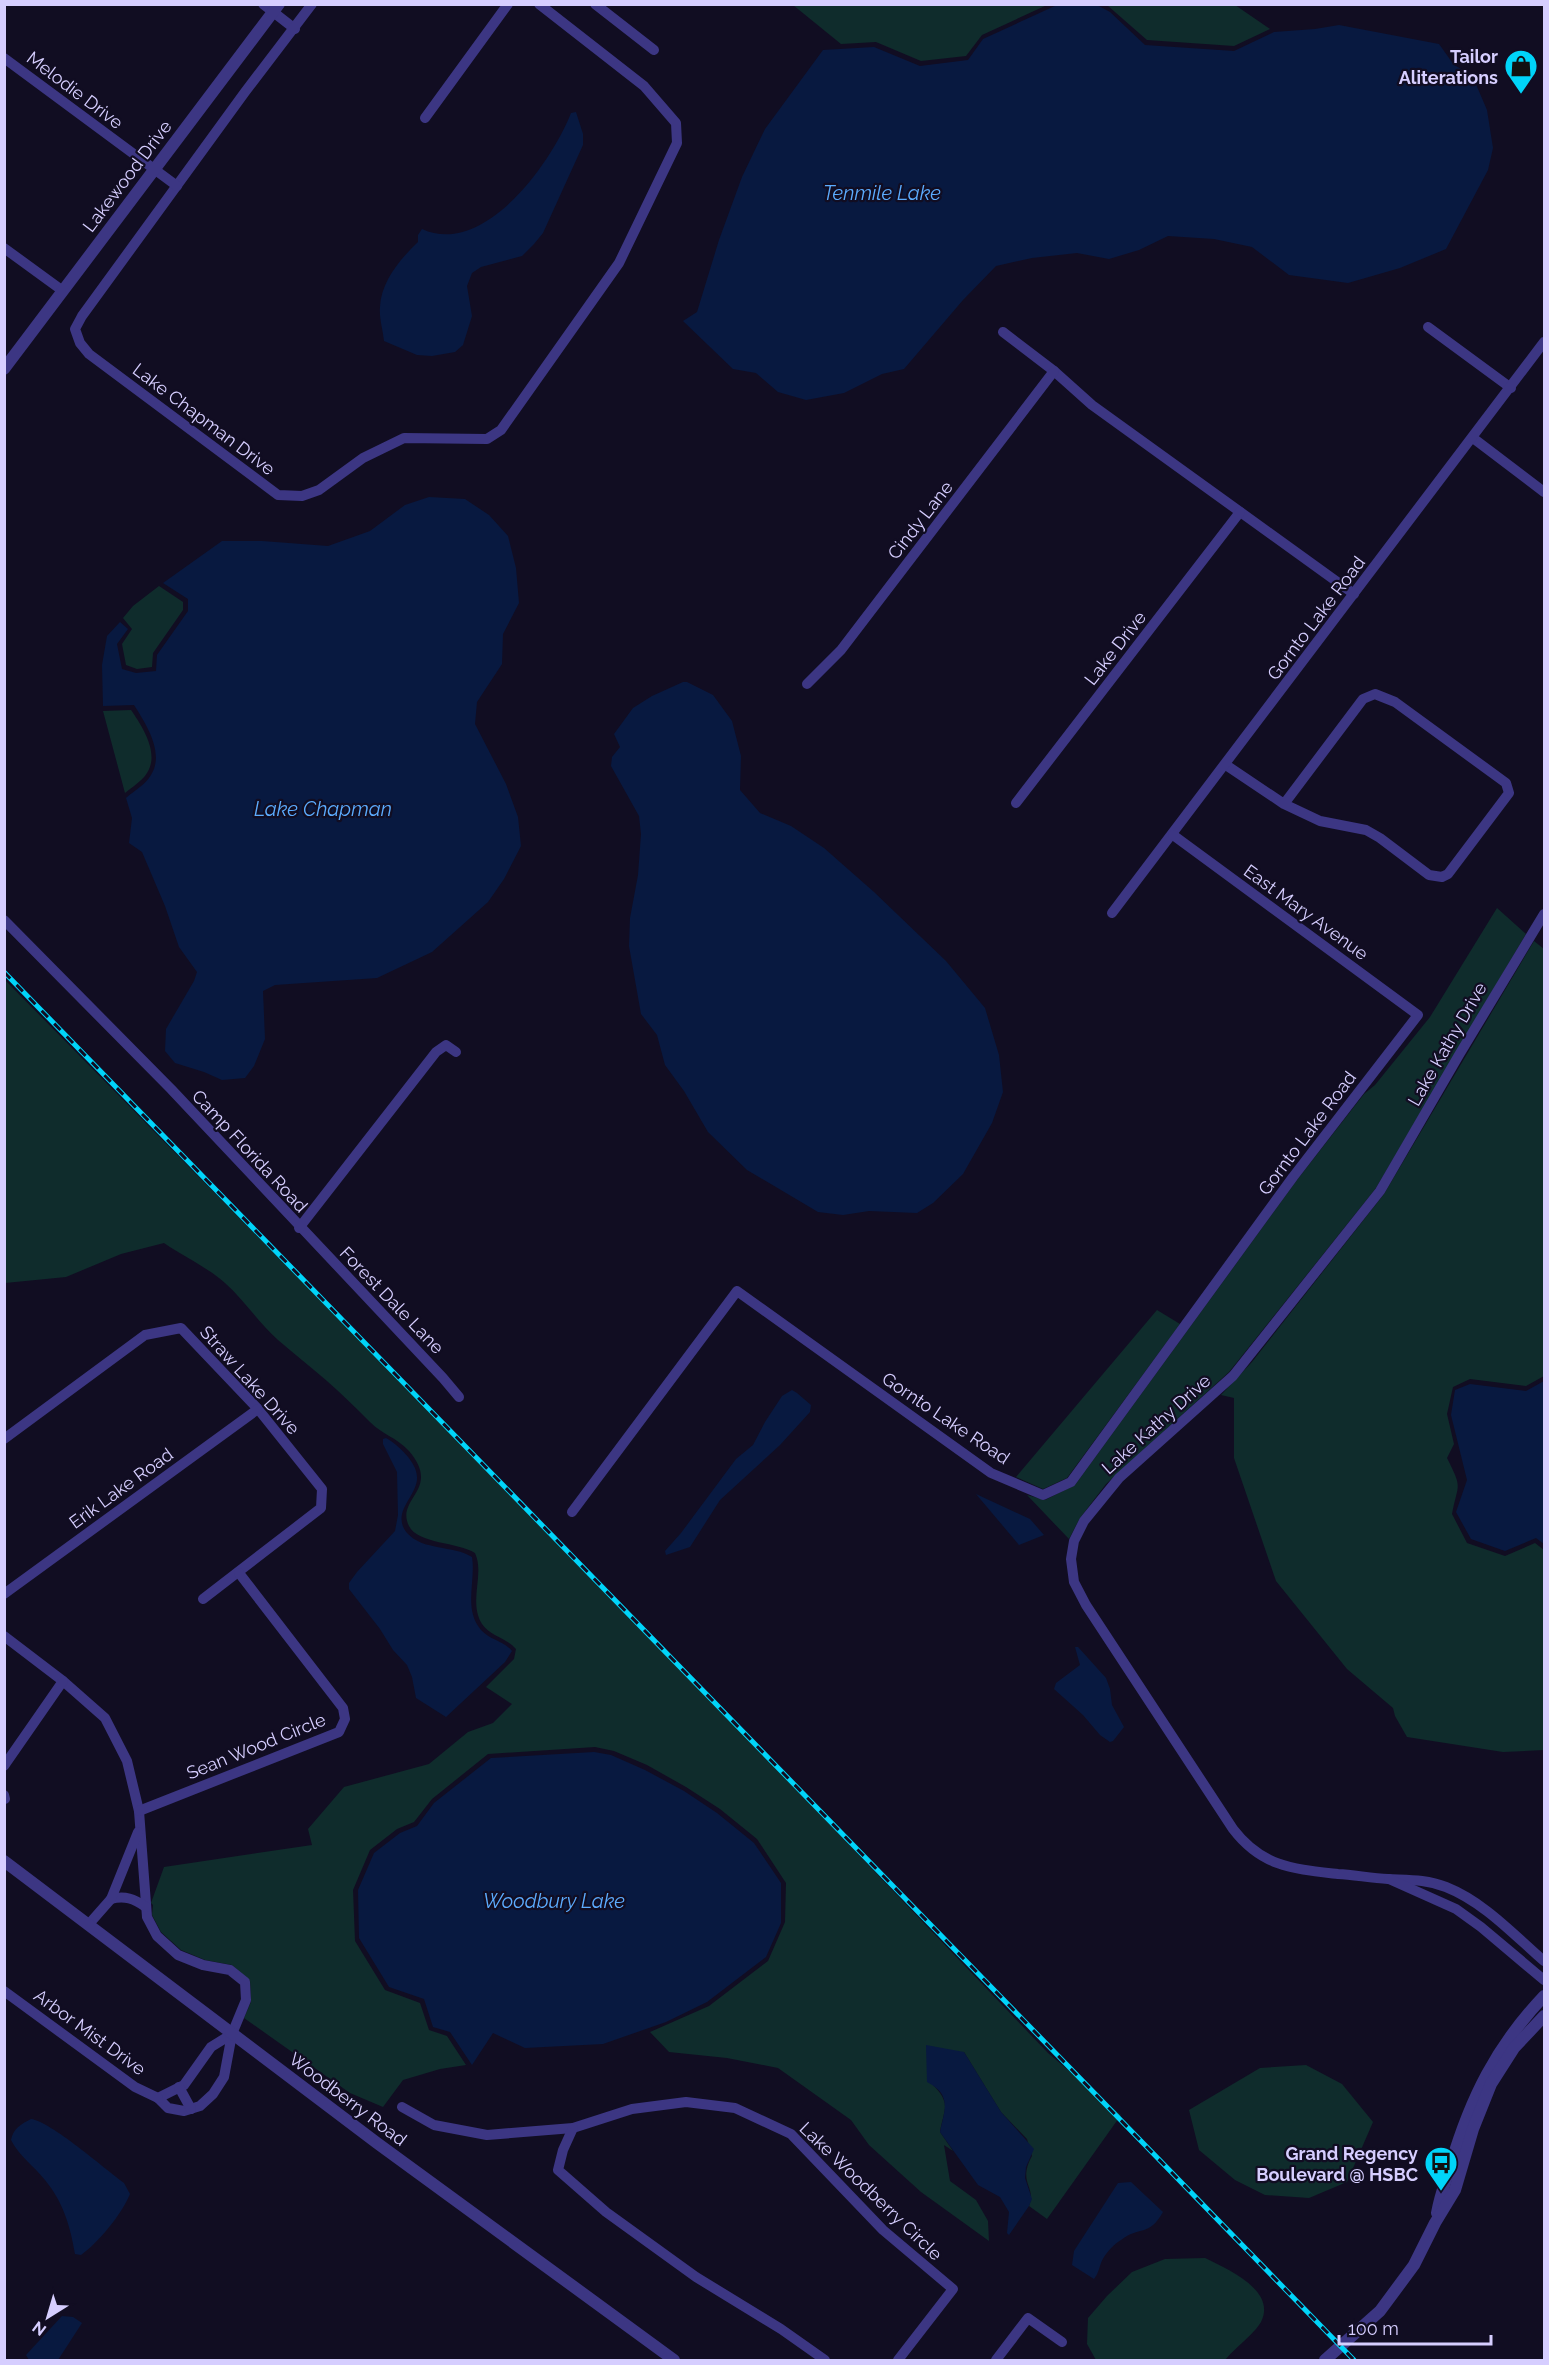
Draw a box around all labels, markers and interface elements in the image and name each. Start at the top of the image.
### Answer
place label: Tailor Aliterations [1399,46,1498,88]
street label: Melodie Drive [23,47,128,133]
shop icon: Tailor Aliterations [1503,48,1539,95]
street label: Lakewood Drive [78,116,176,236]
water label: Tenmile Lake [823,181,941,205]
street label: Lake Chapman Drive [129,359,280,480]
street label: Cindy Lane [883,476,957,563]
street label: Gornto Lake Road [1263,552,1369,684]
street label: Lake Drive [1080,607,1150,689]
water label: Lake Chapman [254,797,392,821]
street label: East Mary Avenue [1240,860,1373,964]
street label: Lake Kathy Drive [1403,978,1491,1109]
street label: Gornto Lake Road [1254,1067,1360,1199]
street label: Camp Florida Road [188,1085,312,1217]
street label: Forest Dale Lane [336,1242,449,1358]
street label: Straw Lake Drive [196,1321,305,1439]
street label: Gornto Lake Road [878,1368,1014,1468]
street label: Lake Kathy Drive [1097,1369,1215,1478]
street label: Erik Lake Road [65,1443,177,1533]
street label: Sean Wood Circle [183,1708,329,1784]
water label: Woodbury Lake [483,1889,625,1913]
street label: Arbor Mist Drive [30,1984,150,2080]
street label: Woodberry Road [285,2048,411,2150]
street label: Lake Woodberry Circle [795,2117,947,2265]
place label: Grand Regency Boulevard @ HSBC [1256,2143,1418,2185]
bus stop icon: Grand Regency Boulevard @ HSBC [1423,2145,1459,2192]
north arrow [18,2287,78,2347]
scale bar [1339,2308,1490,2346]
text: N [29,2317,50,2340]
text: 100 m [1348,2318,1399,2339]

